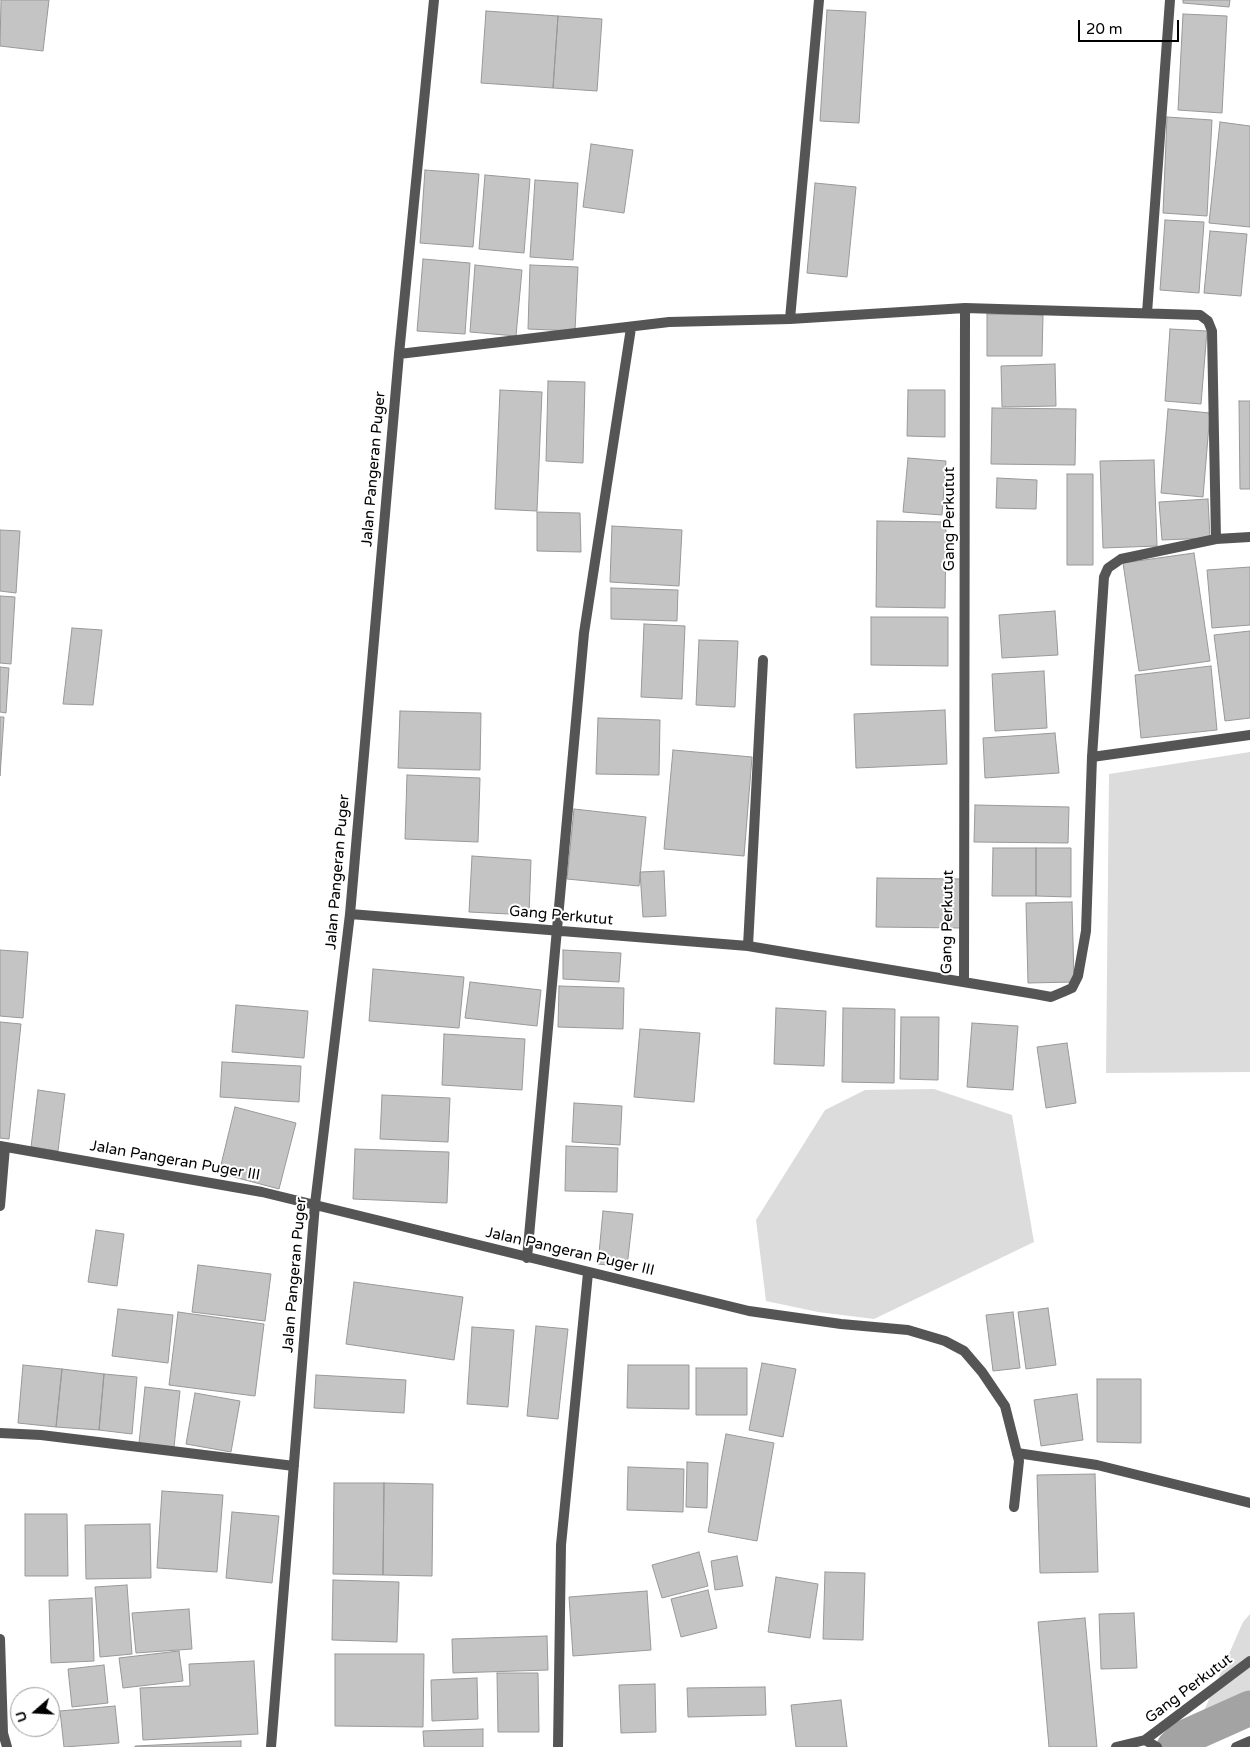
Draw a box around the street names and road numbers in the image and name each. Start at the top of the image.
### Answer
street label: Jalan Pangeran Puger [358,391,390,547]
street label: Gang Perkutut [941,467,959,571]
street label: Jalan Pangeran Puger [322,794,354,950]
street label: Gang Perkutut [938,870,958,974]
street label: Gang Perkutut [508,902,614,930]
street label: Jalan Pangeran Puger III [88,1137,262,1185]
street label: Jalan Pangeran Puger [279,1197,311,1353]
street label: Jalan Pangeran Puger III [484,1224,656,1280]
street label: Gang Perkutut [1142,1650,1236,1728]

